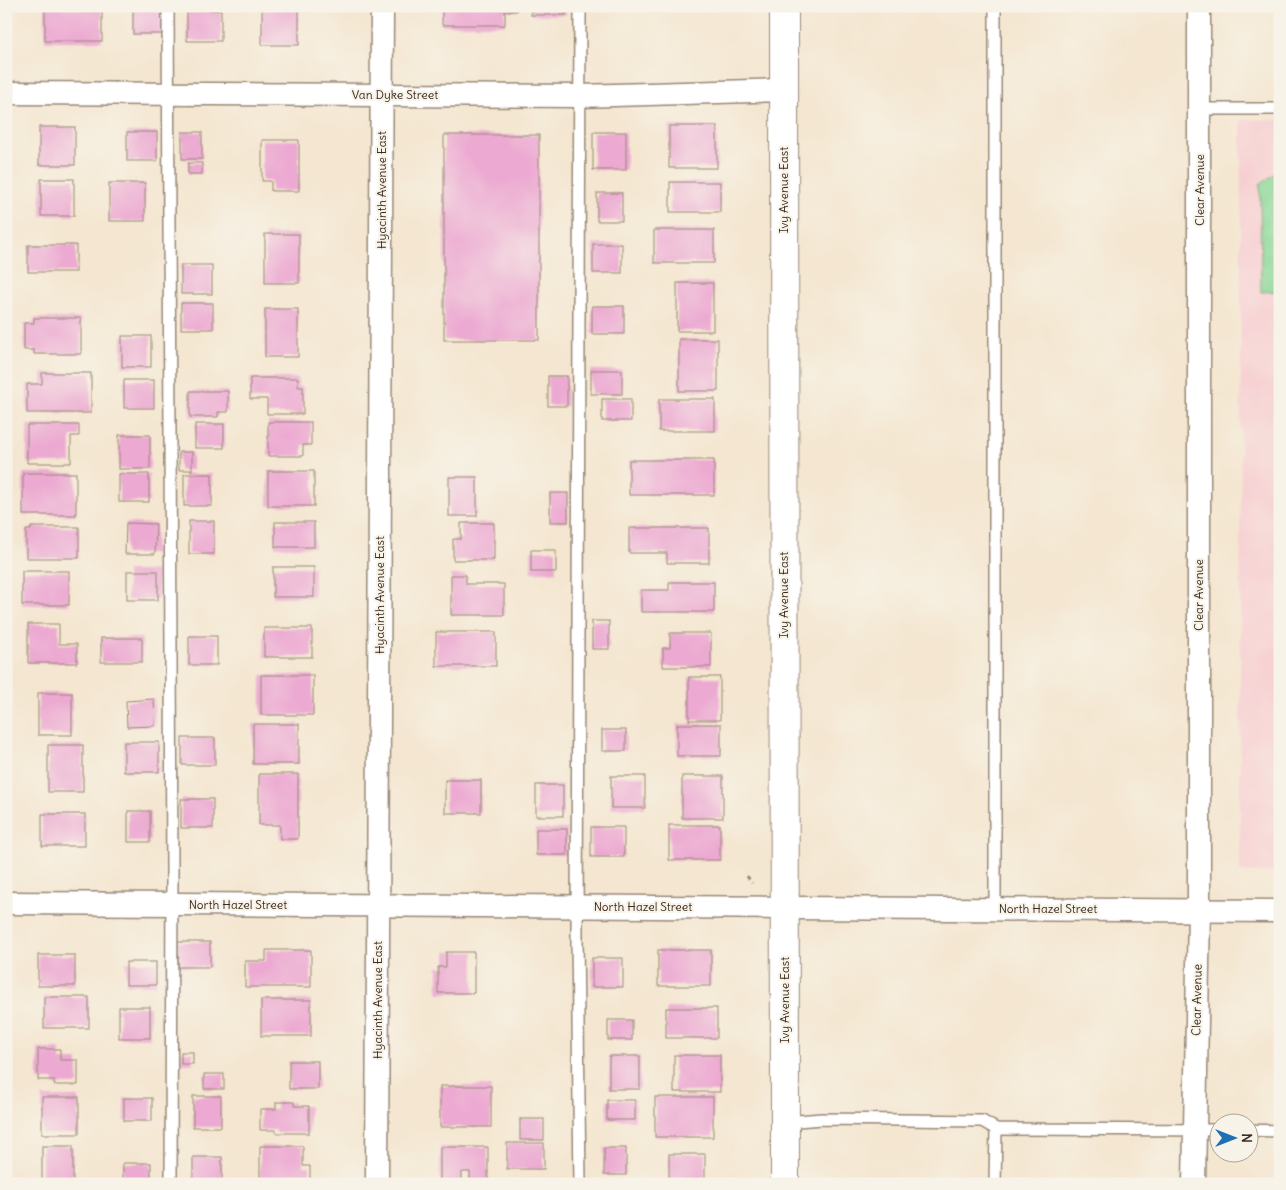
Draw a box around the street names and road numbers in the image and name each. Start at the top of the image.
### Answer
street label: Van Dyke Street [352,87,438,102]
street label: Hyacinth Avenue East [374,131,389,249]
street label: Ivy Avenue East [776,147,791,233]
street label: Clear Avenue [1192,154,1207,226]
street label: Hyacinth Avenue East [372,536,387,654]
street label: Ivy Avenue East [776,552,791,638]
street label: Clear Avenue [1191,559,1206,631]
street label: North Hazel Street [189,897,287,912]
street label: North Hazel Street [594,899,692,914]
street label: North Hazel Street [999,901,1097,916]
street label: Hyacinth Avenue East [370,941,385,1059]
street label: Ivy Avenue East [777,957,792,1043]
street label: Clear Avenue [1188,964,1205,1036]

